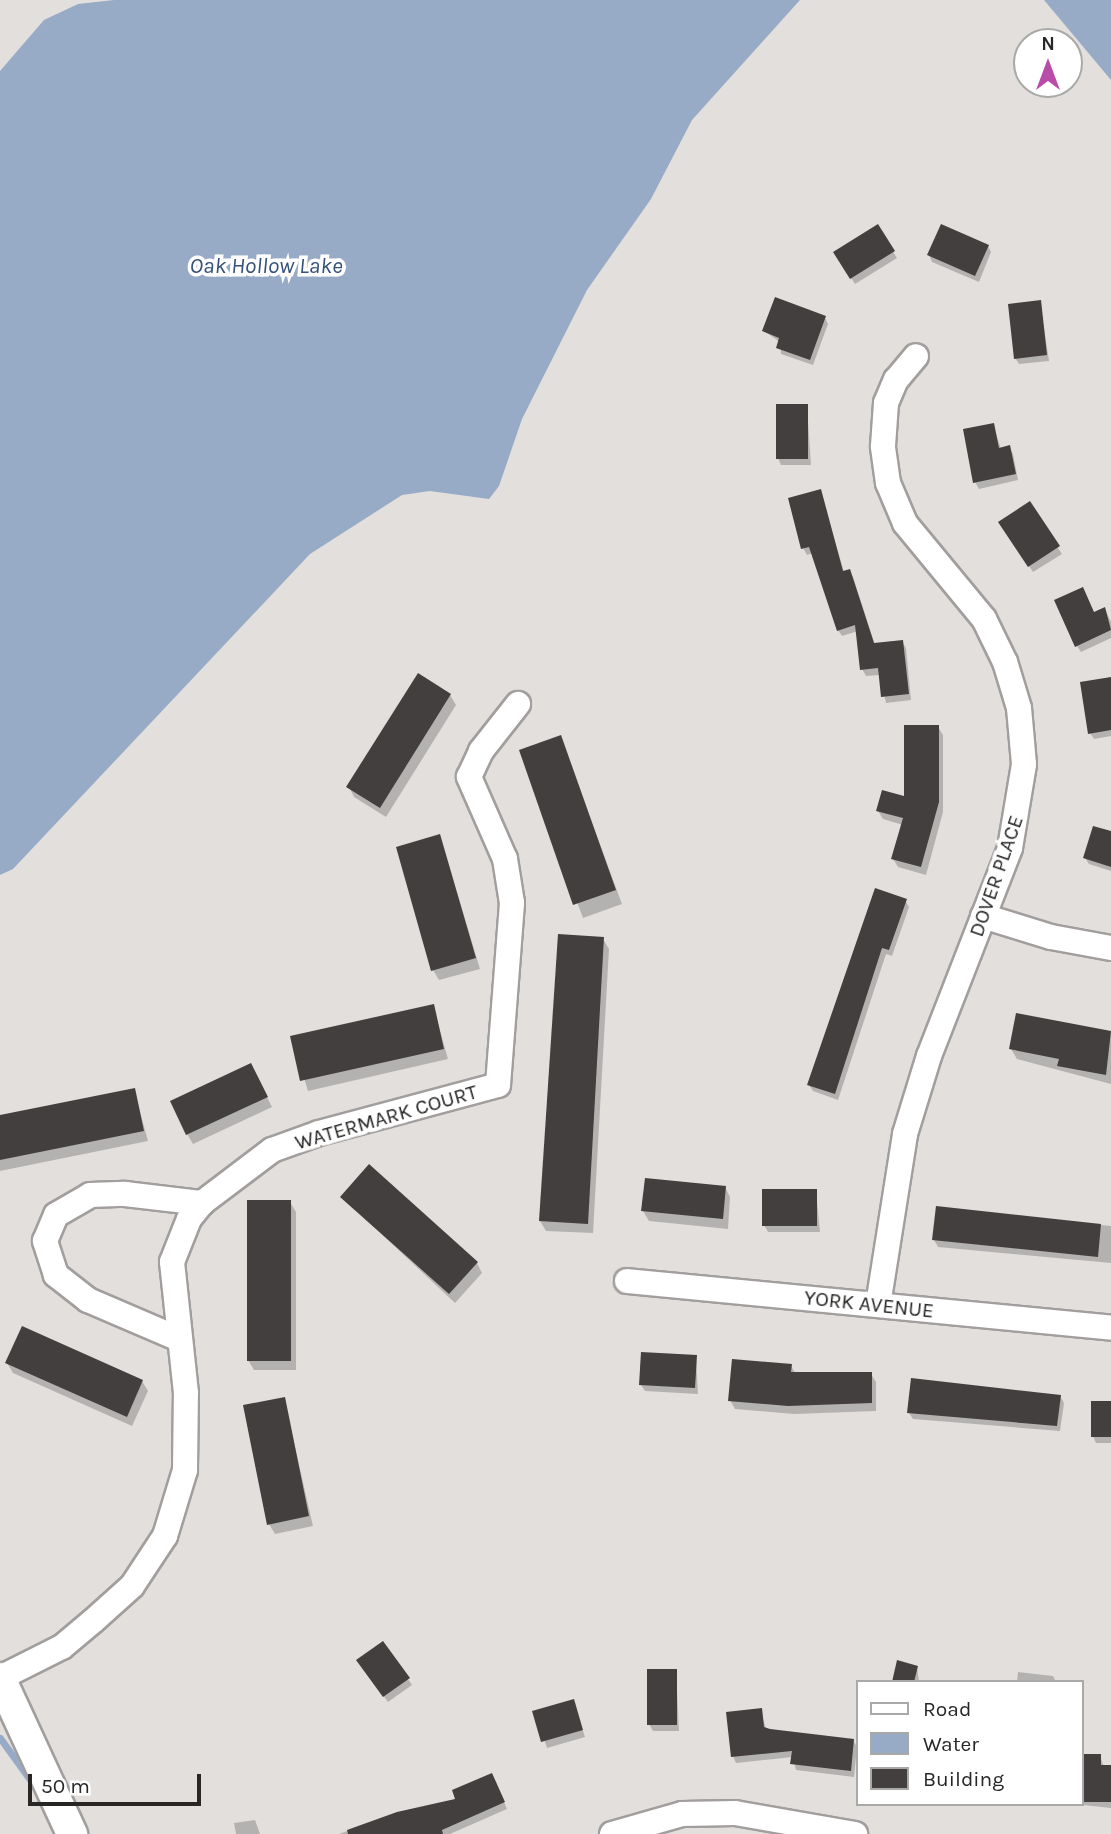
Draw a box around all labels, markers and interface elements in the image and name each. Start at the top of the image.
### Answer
north arrow [1013,28,1083,98]
text: N [1041,33,1055,55]
water label: Oak Hollow Lake [189,252,343,280]
street label: DOVER PLACE [963,812,1029,940]
street label: WATERMARK COURT [292,1079,480,1155]
street label: YORK AVENUE [803,1285,935,1323]
legend [856,1680,1083,1806]
text: Road [923,1697,971,1721]
text: Water [923,1732,979,1756]
scale bar [32,1760,205,1804]
text: Building [923,1767,1004,1791]
text: 50 m [41,1774,90,1798]

